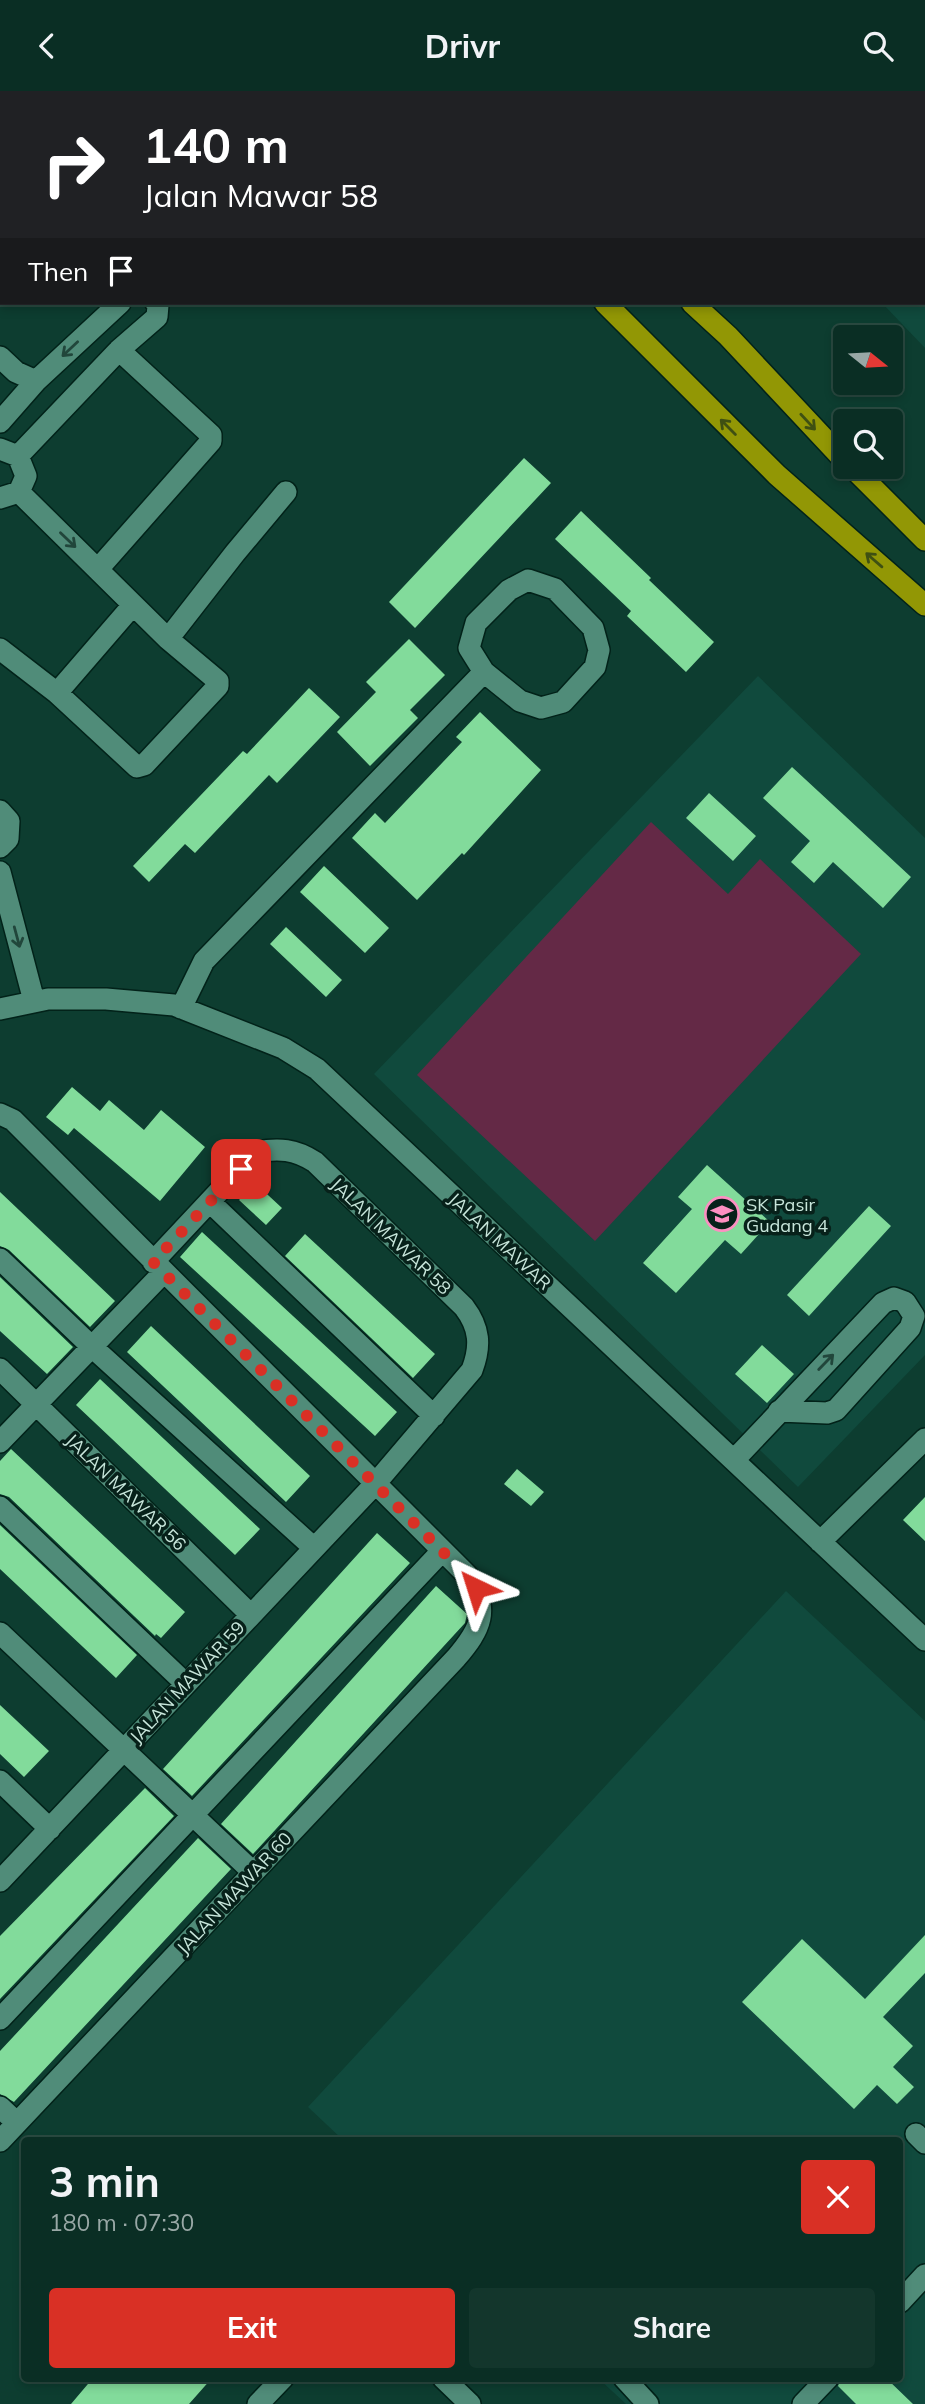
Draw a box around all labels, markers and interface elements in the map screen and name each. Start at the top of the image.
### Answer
text: Drivr [425,26,500,66]
icon: back [28,27,66,65]
icon: search [859,27,897,65]
text: 140 m [143,114,289,175]
icon: right [28,119,119,210]
text: Jalan Mawar 58 [143,175,378,215]
icon: arrive [102,252,140,290]
text: Then [28,255,88,288]
north arrow [833,325,903,395]
map controls [833,325,903,479]
one-way arrow [61,341,79,357]
button: search [833,409,903,479]
one-way arrow [800,413,817,430]
one-way arrow [720,418,737,435]
one-way arrow [59,531,76,548]
one-way arrow [865,552,883,568]
one-way arrow [11,925,24,947]
pin [211,1139,271,1199]
icon: arrive [222,1150,260,1188]
street label: JALAN MAWAR 58 [326,1173,456,1299]
street label: JALAN MAWAR [444,1187,556,1295]
place label: SK Pasir Gudang 4 [746,1193,828,1237]
school or university icon: SK Pasir Gudang 4 [703,1195,741,1233]
one-way arrow [818,1354,835,1371]
street label: JALAN MAWAR 56 [61,1429,191,1555]
position arrow [439,1551,513,1625]
street label: JALAN MAWAR 59 [124,1616,250,1748]
street label: JALAN MAWAR 60 [171,1827,297,1959]
text: 3 min [49,2155,160,2208]
button: close [801,2160,875,2234]
text: 180 m · 07:30 [49,2208,194,2237]
button: Exit [49,2288,455,2368]
button: Share [469,2288,875,2368]

